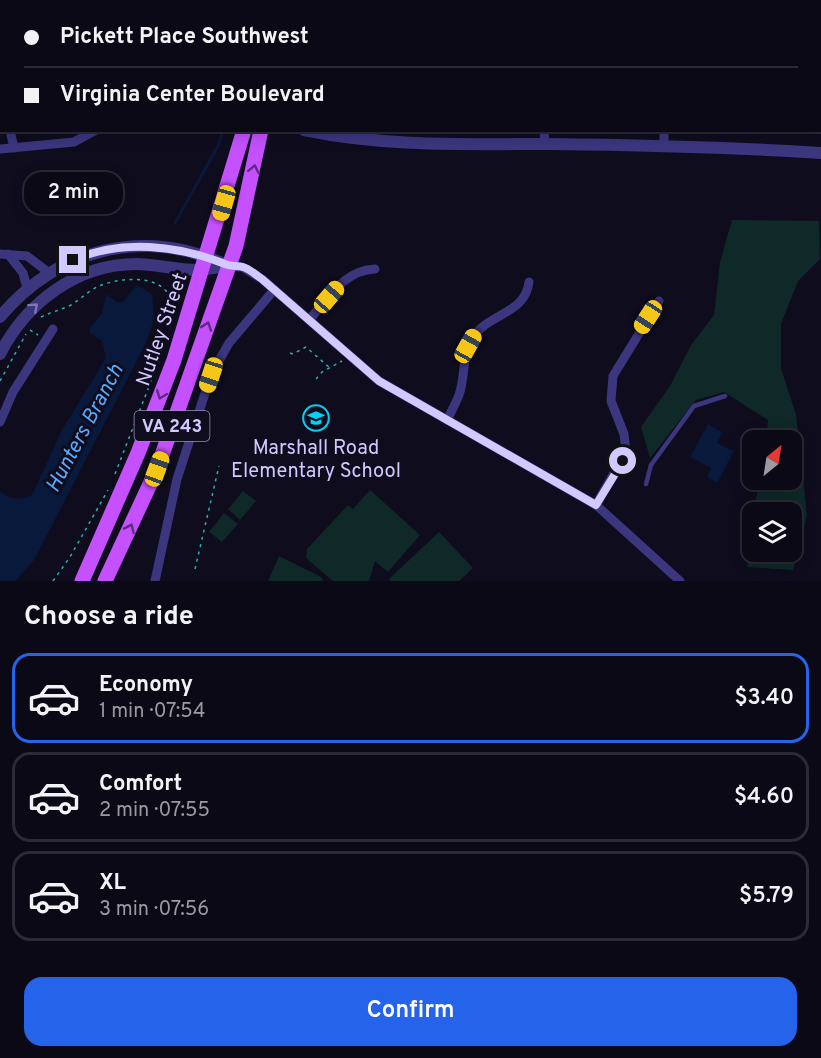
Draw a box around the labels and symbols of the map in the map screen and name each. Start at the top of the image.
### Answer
one-way arrow [246,164,259,174]
callout: 2 min [23,173,122,215]
car [210,183,238,223]
route end [59,246,86,273]
street label: Nutley Street [131,269,194,390]
car [310,278,348,316]
car [631,297,665,337]
one-way arrow [27,303,38,314]
one-way arrow [199,321,212,332]
car [451,326,485,366]
car [197,355,225,395]
water label: Hunters Branch [40,359,131,498]
one-way arrow [156,389,168,400]
school or university icon: Marshall Road Elementary School [301,403,331,433]
road number: VA 243 [134,411,210,441]
north arrow [742,430,802,490]
place label: Marshall Road Elementary School [231,436,401,485]
route start [609,447,636,474]
car [142,449,172,489]
one-way arrow [123,524,135,535]

